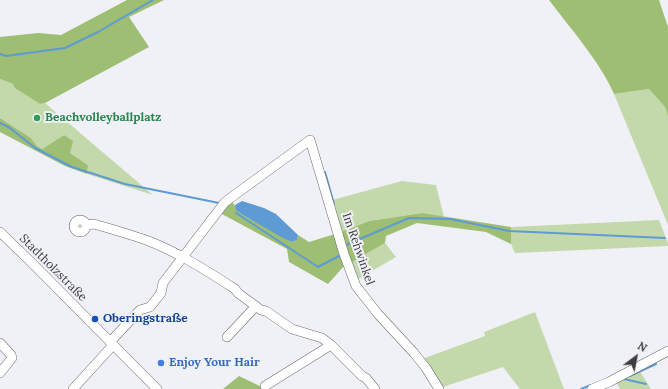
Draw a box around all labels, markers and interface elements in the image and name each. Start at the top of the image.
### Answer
place label: Beachvolleyballplatz [45,111,162,125]
marker: Beachvolleyballplatz [32,113,42,123]
street label: Im Rehwinkel [339,211,377,287]
street label: Stadtholzstraße [16,231,90,305]
place label: Oberingstraße [103,312,188,326]
marker: Oberingstraße [90,314,100,324]
north arrow [616,337,656,377]
text: N [635,339,650,355]
place label: Enjoy Your Hair [169,356,260,370]
marker: Enjoy Your Hair [156,358,166,368]

